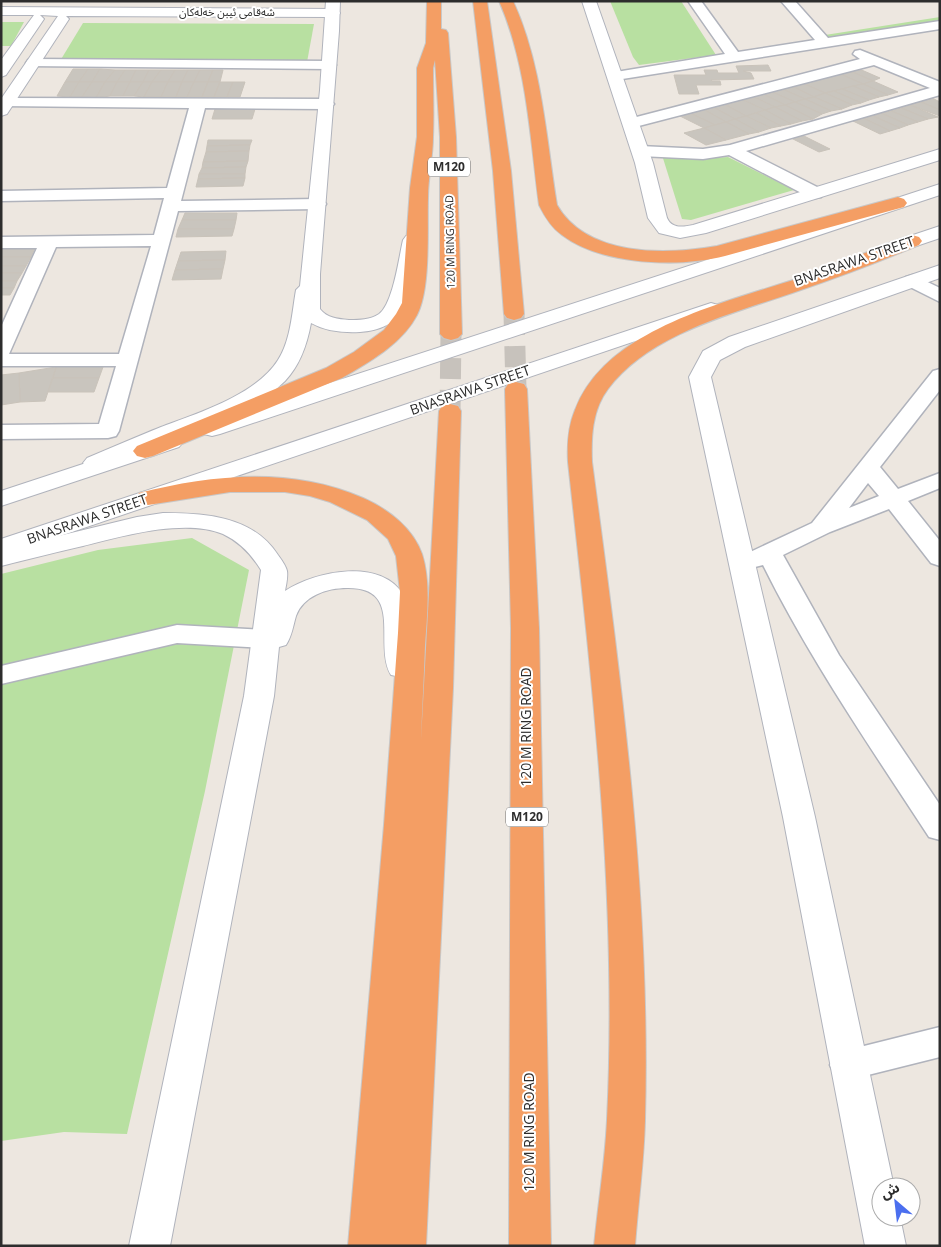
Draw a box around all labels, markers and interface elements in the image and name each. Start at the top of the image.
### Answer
street label: شەقامی ئیبن خەلەکان [179,4,275,19]
road number: M120 [428,158,470,176]
street label: 120 M RING ROAD [441,195,458,289]
street label: BNASRAWA STREET [791,231,917,290]
street label: BNASRAWA STREET [407,360,533,419]
street label: BNASRAWA STREET [24,489,150,548]
street label: 120 M RING ROAD [516,667,535,787]
road number: M120 [506,808,548,826]
street label: 120 M RING ROAD [519,1072,538,1192]
north arrow [871,1177,921,1227]
text: ش [877,1177,903,1203]

